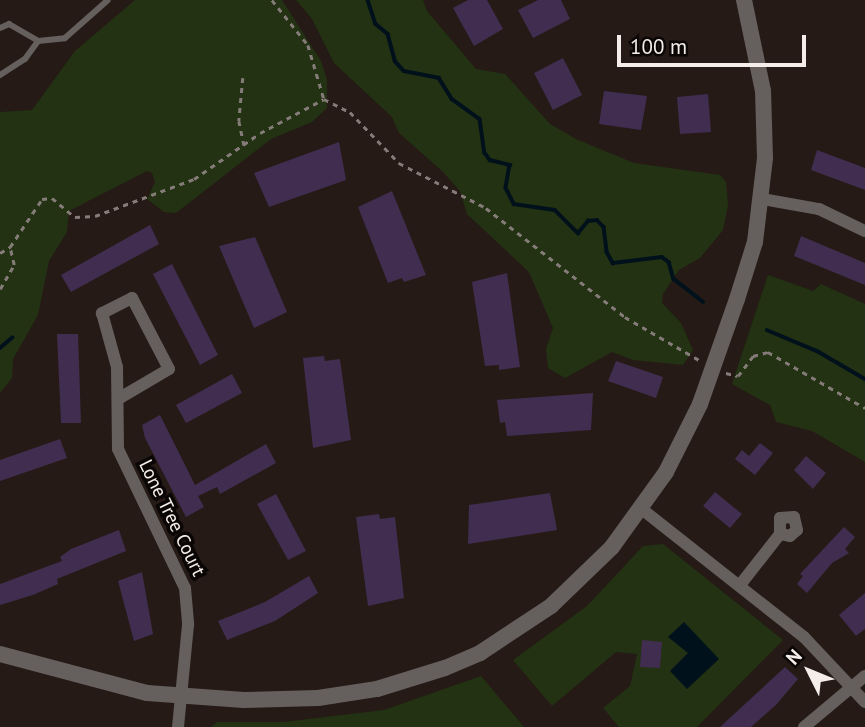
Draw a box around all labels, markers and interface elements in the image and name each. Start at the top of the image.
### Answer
scale bar [620,21,809,65]
text: 100 m [630,33,687,60]
street label: Lone Tree Court [134,456,210,580]
north arrow [774,636,844,706]
text: N [781,644,807,669]

